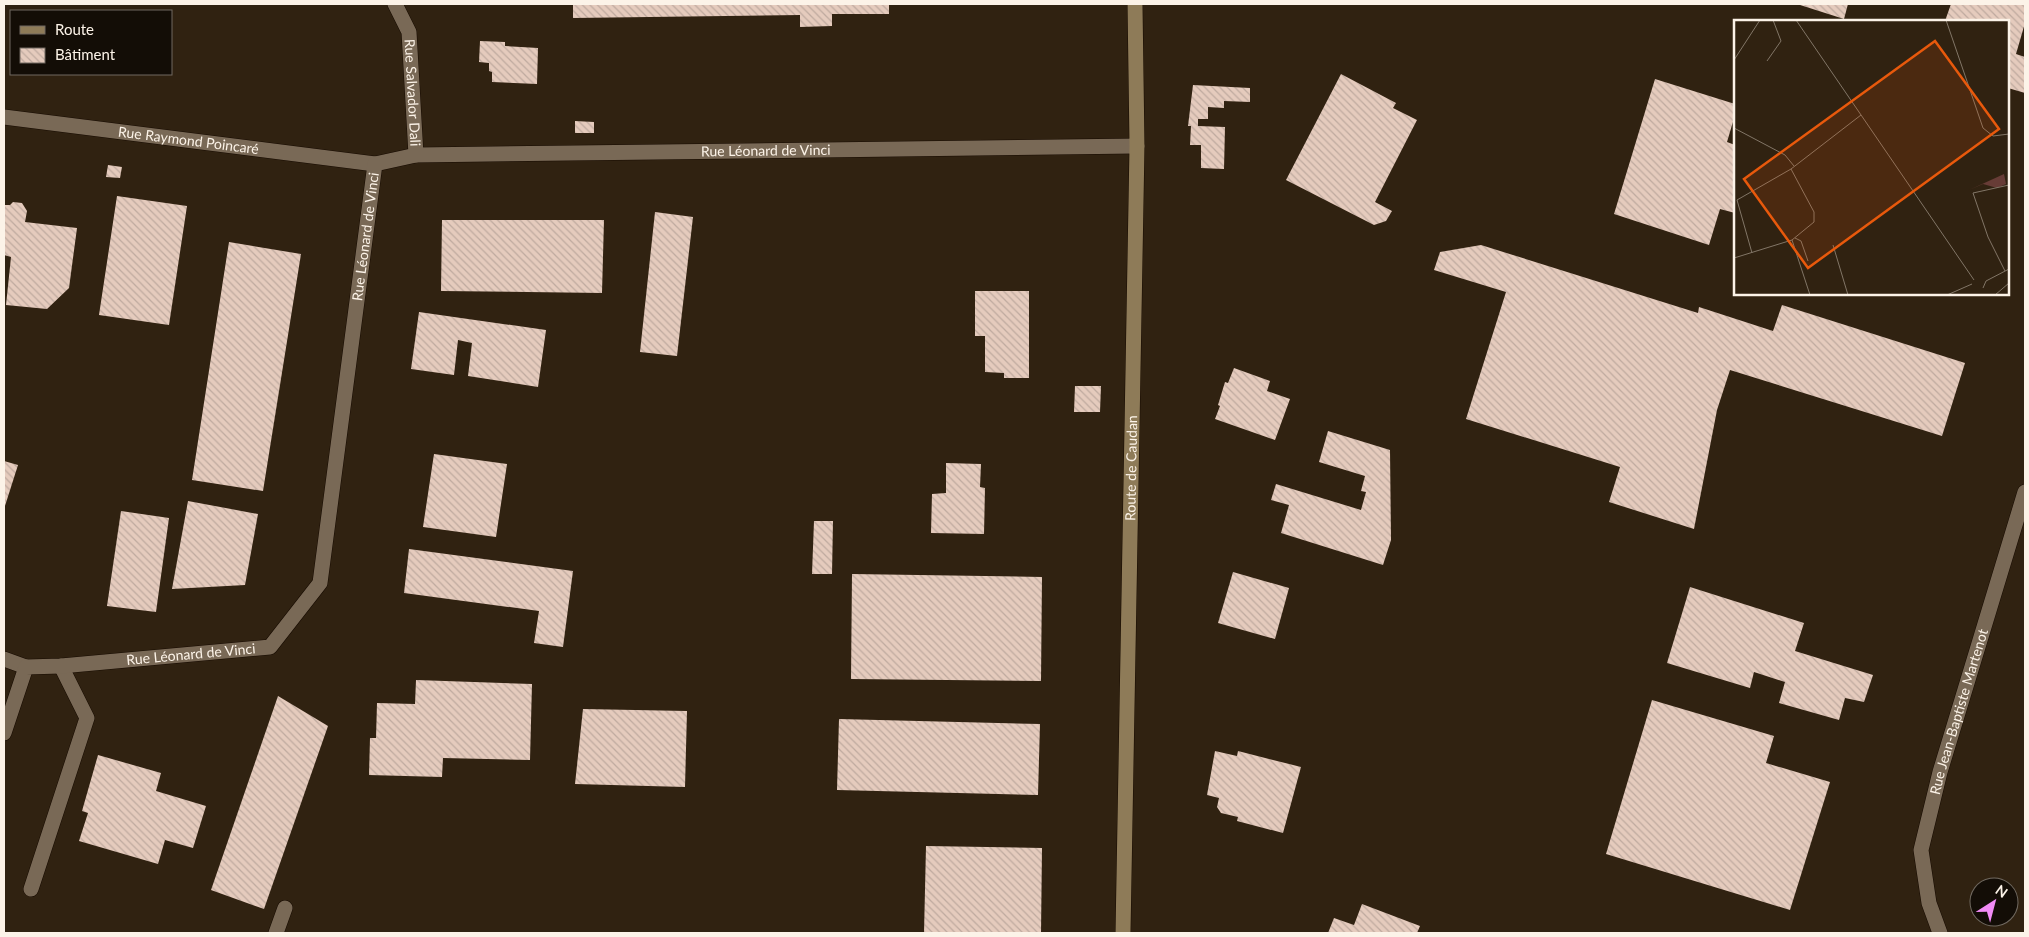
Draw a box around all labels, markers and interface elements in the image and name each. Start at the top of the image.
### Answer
legend [10,10,172,75]
text: Route [55,20,94,38]
inset map [1734,20,2009,295]
street label: Rue Salvador Dali [401,38,424,147]
text: Bâtiment [55,45,116,63]
street label: Rue Raymond Poincaré [117,123,260,157]
street label: Rue Léonard de Vinci [701,141,831,159]
street label: Rue Léonard de Vinci [348,171,382,302]
street label: Route de Caudan [1121,415,1140,521]
street label: Rue Jean-Baptiste Martenot [1926,627,1991,796]
street label: Rue Léonard de Vinci [126,639,256,668]
north arrow [1969,877,2019,927]
text: N [1993,881,2011,901]

